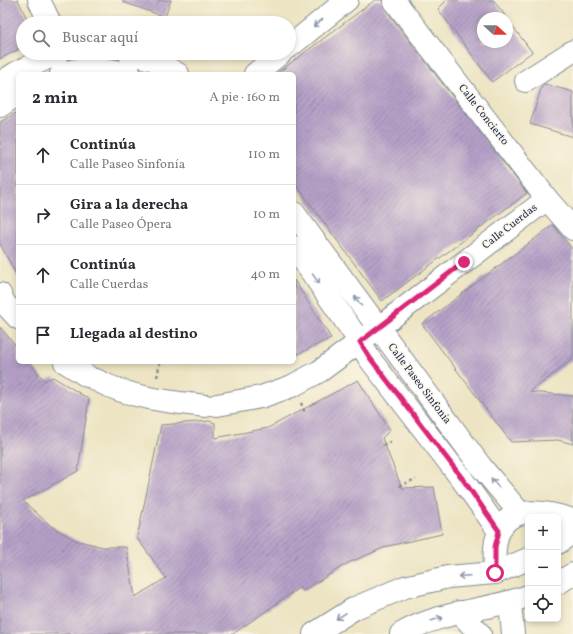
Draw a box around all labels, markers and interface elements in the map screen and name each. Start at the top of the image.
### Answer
north arrow [477,12,513,48]
search box [16,16,296,60]
one-way arrow [313,19,324,28]
icon: search [30,27,52,49]
text: Buscar aquí [62,28,138,49]
street label: Calle Concierto [454,81,512,149]
text: 2 min [32,87,78,110]
text: A pie · 160 m [209,89,280,107]
text: Continúa [70,135,136,156]
icon: ahead [32,144,54,166]
text: 110 m [248,146,280,164]
text: Calle Paseo Sinfonía [70,156,185,174]
text: Gira a la derecha [70,195,188,216]
street label: Calle Cuerdas [479,201,541,253]
icon: right [32,204,54,226]
text: 10 m [253,206,280,224]
text: Calle Paseo Ópera [70,216,172,234]
route end [455,253,473,271]
text: Continúa [70,255,136,276]
icon: ahead [32,264,54,286]
text: 40 m [251,266,280,284]
one-way arrow [312,273,320,284]
text: Calle Cuerdas [70,276,148,294]
one-way arrow [354,295,362,306]
icon: arrive [32,324,54,346]
text: Llegada al destino [70,324,198,345]
street label: Calle Paseo Sinfonía [384,341,455,428]
one-way arrow [490,478,500,488]
map controls [525,514,561,622]
button: + [525,514,561,550]
button: − [525,550,561,586]
route start [486,564,504,582]
one-way arrow [458,572,471,580]
button: locate [525,586,561,622]
one-way arrow [336,612,347,620]
one-way arrow [430,615,443,622]

